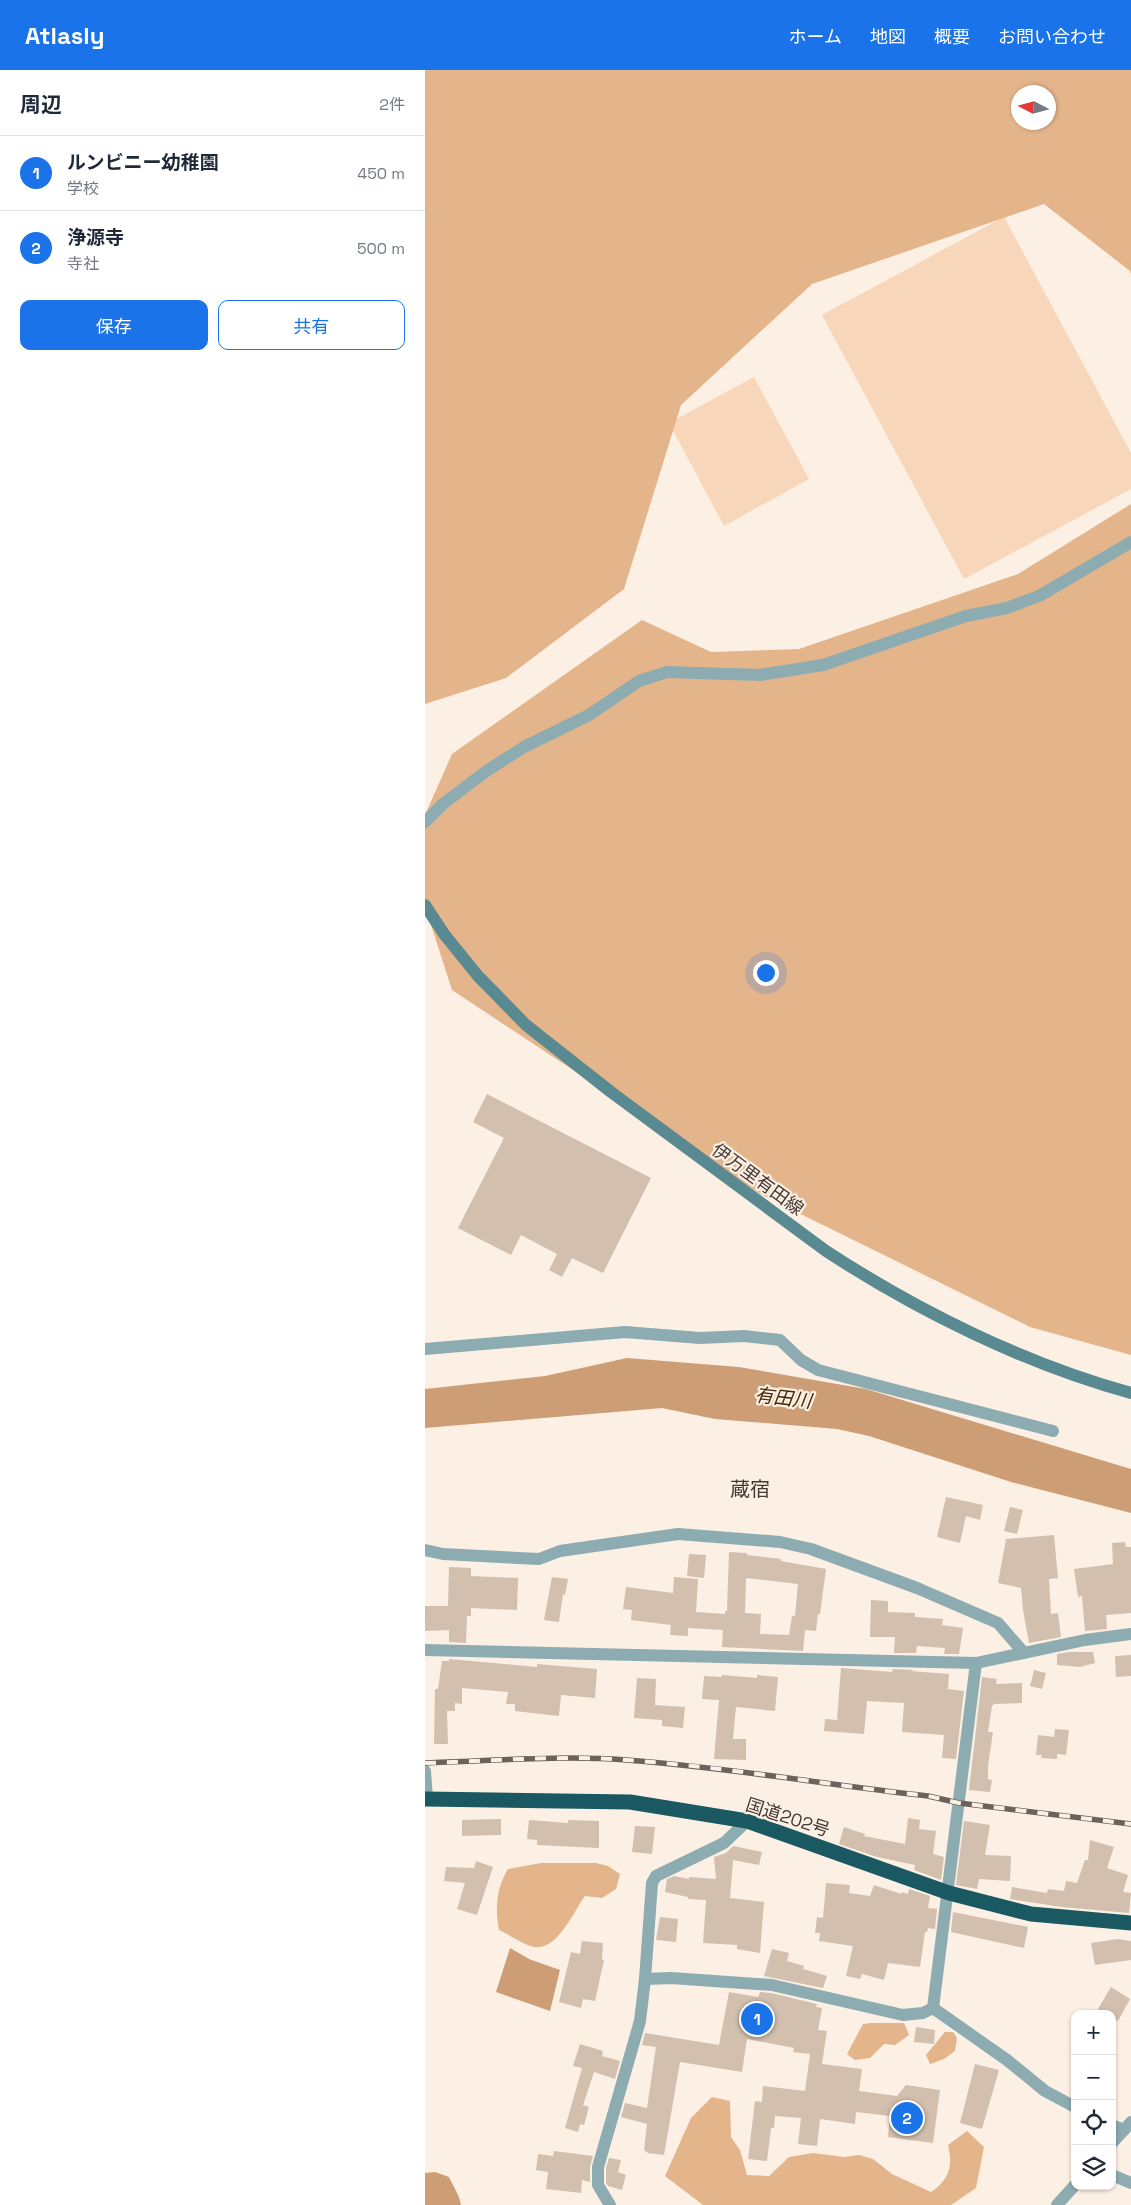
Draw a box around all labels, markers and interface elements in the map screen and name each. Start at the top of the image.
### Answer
text: Atlasly [25,20,104,51]
text: ホーム [789,25,842,48]
text: 地図 [870,25,906,48]
text: 概要 [934,25,970,48]
text: お問い合わせ [998,25,1106,48]
north arrow [1011,85,1056,130]
text: 周辺 [20,91,62,118]
text: 2件 [379,94,405,115]
text: ルンビニー幼稚園 [67,150,219,175]
text: 1 [32,163,40,184]
text: 450 m [357,163,405,184]
text: 学校 [67,178,99,199]
text: 浄源寺 [67,225,124,250]
text: 2 [31,238,41,259]
text: 500 m [357,238,405,259]
text: 寺社 [67,253,99,274]
button: 保存 [20,300,208,350]
button: 共有 [218,300,405,350]
your location [753,960,779,986]
street label: 伊万里有田線 [708,1138,808,1220]
water label: 有田川 [753,1382,815,1414]
district label: 蔵宿 [730,1476,770,1502]
street label: 国道202号 [743,1793,833,1841]
pin: 1 [741,2000,773,2038]
map controls [1071,2010,1116,2190]
button: + [1071,2010,1116,2055]
button: − [1071,2055,1116,2100]
pin: 2 [891,2099,923,2137]
button: locate [1071,2100,1116,2145]
button: layers [1071,2145,1116,2190]

